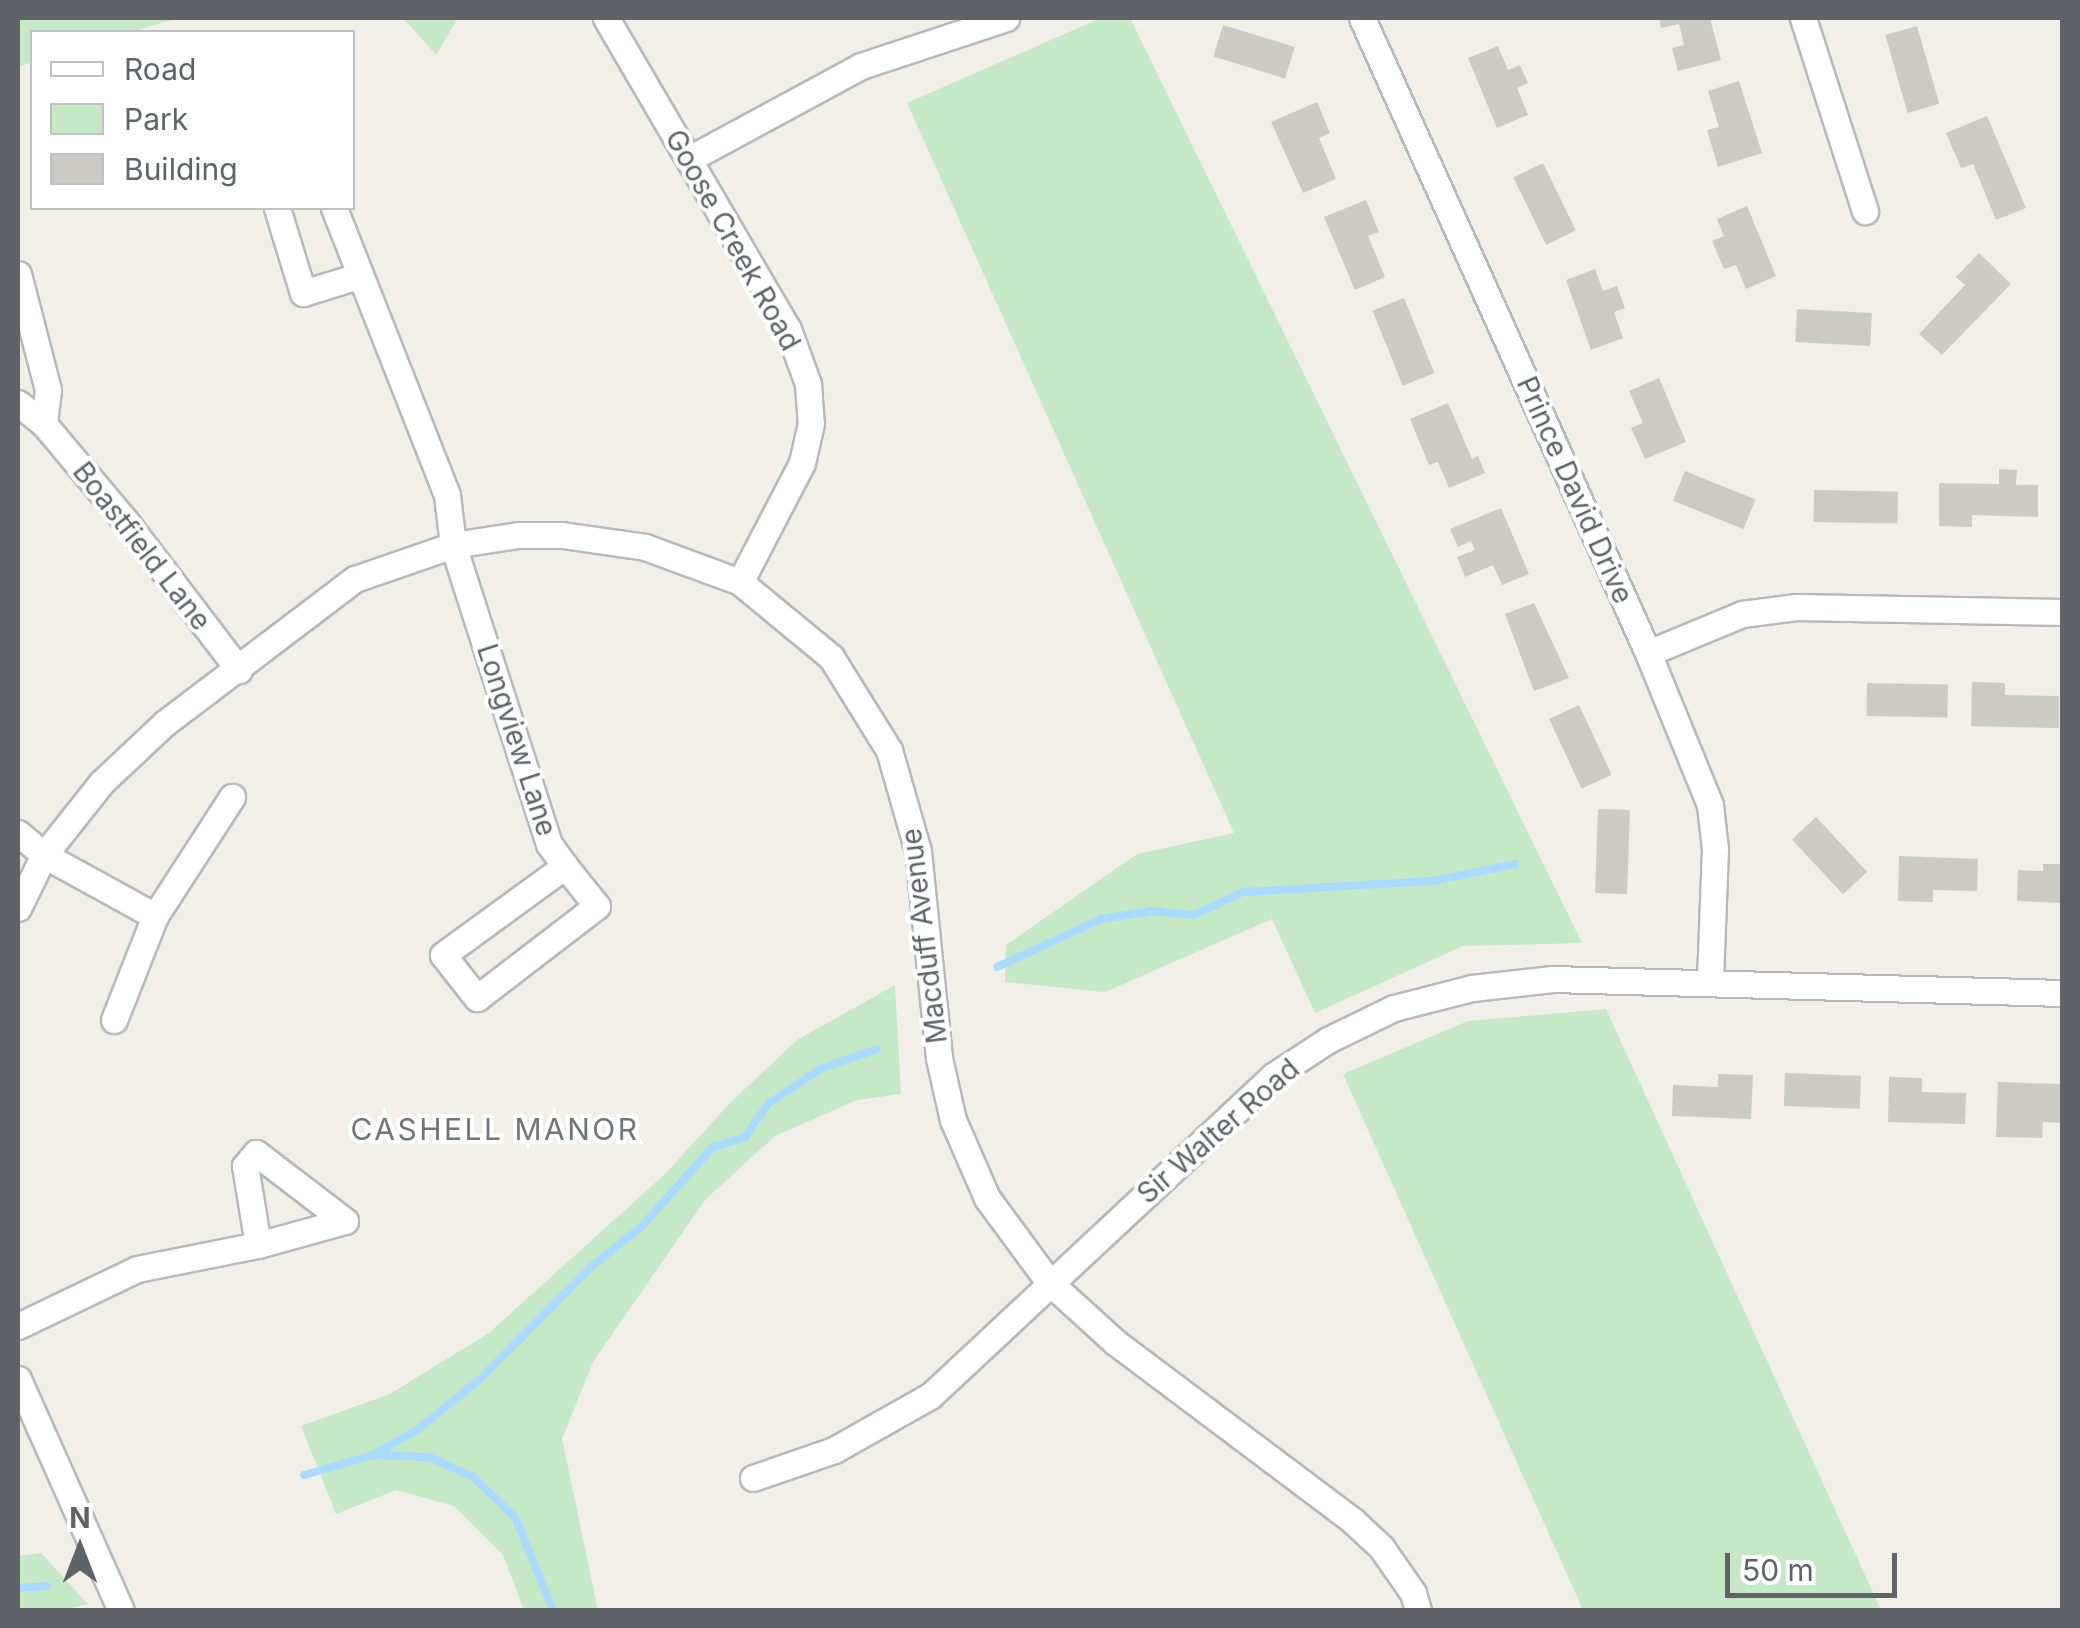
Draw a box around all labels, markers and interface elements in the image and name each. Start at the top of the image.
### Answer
legend [30,30,355,210]
text: Road [124,51,196,87]
text: Park [124,101,188,137]
street label: Goose Creek Road [658,124,808,356]
text: Building [124,151,238,187]
street label: Prince David Drive [1510,371,1640,609]
street label: Boastfield Lane [66,455,218,637]
street label: Longview Lane [470,640,564,840]
street label: Macduff Avenue [894,826,954,1046]
street label: Sir Walter Road [1130,1052,1306,1210]
district label: CASHELL MANOR [350,1111,640,1147]
north arrow [30,1498,130,1598]
text: N [69,1501,91,1535]
scale bar [1730,1533,1902,1595]
text: 50 m [1742,1552,1814,1588]

